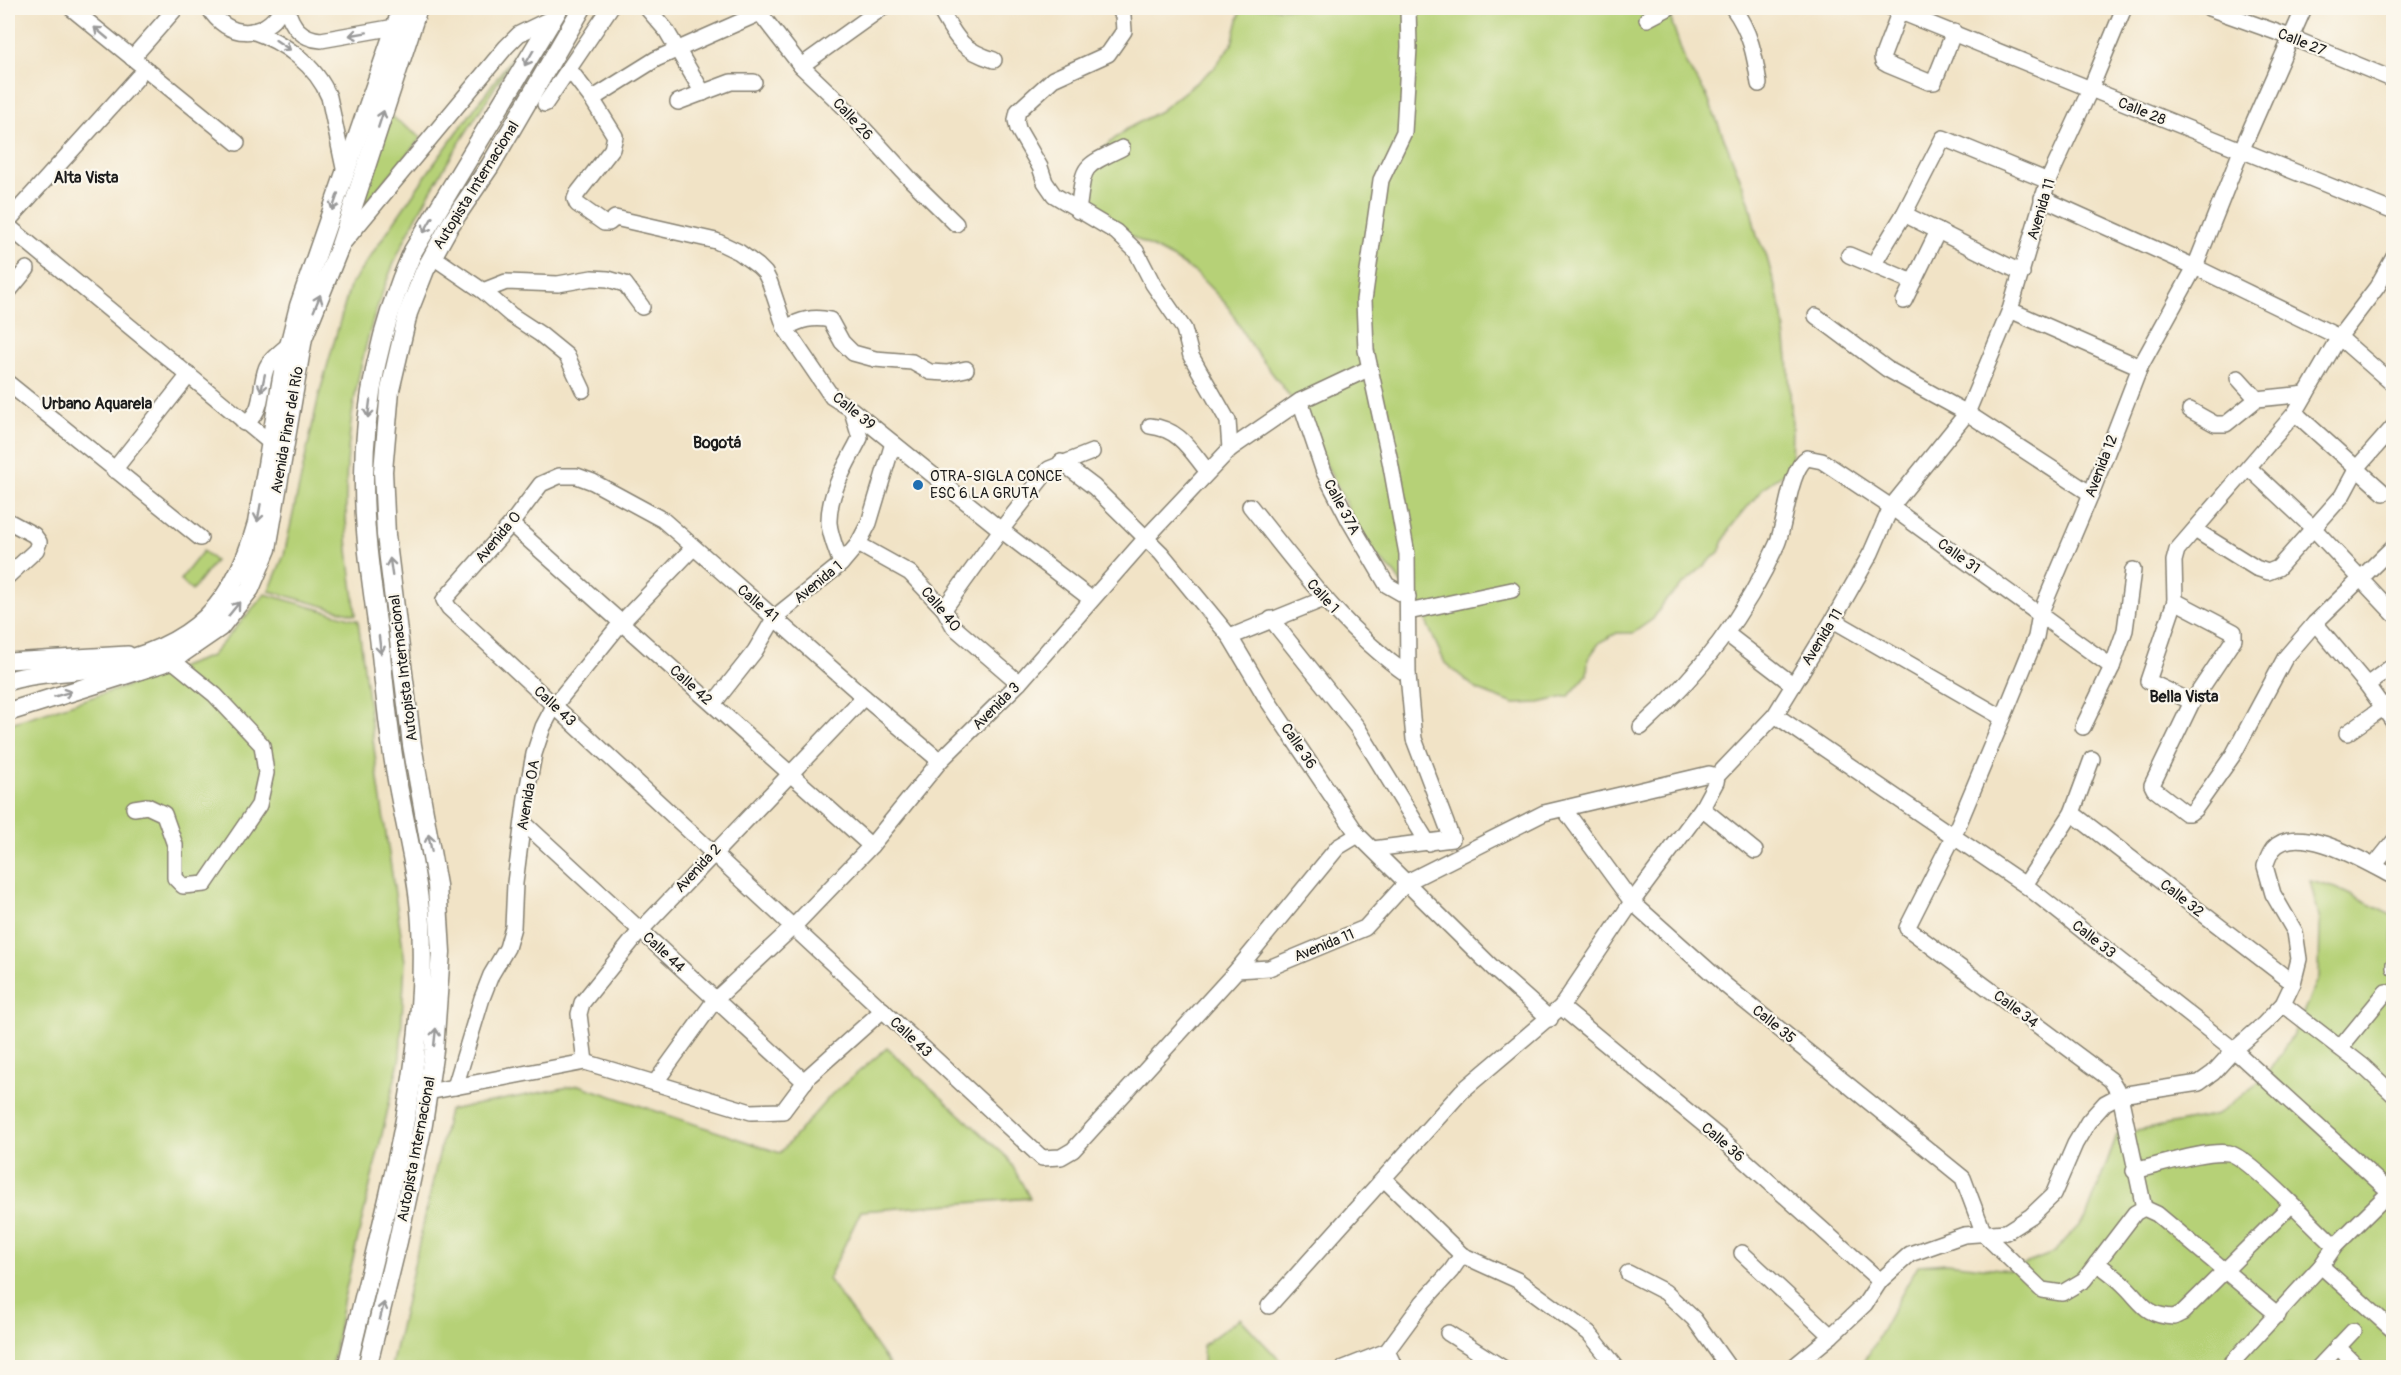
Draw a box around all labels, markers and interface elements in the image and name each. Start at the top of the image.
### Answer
street label: Calle 27 [2275,24,2329,61]
one-way arrow [94,26,109,40]
one-way arrow [349,28,369,39]
one-way arrow [274,39,290,51]
one-way arrow [523,49,535,66]
street label: Calle 28 [2115,93,2169,130]
street label: Calle 26 [828,94,877,145]
one-way arrow [377,110,388,128]
street label: Autopista Internacional [429,118,524,253]
district label: Alta Vista [53,168,119,188]
street label: Avenida 11 [2023,176,2060,242]
one-way arrow [329,192,340,211]
one-way arrow [422,216,434,233]
one-way arrow [312,294,323,312]
street label: Avenida Pinar del Río [267,365,308,495]
one-way arrow [257,373,268,392]
street label: Calle 39 [828,388,879,435]
district label: Urbano Aquarela [42,394,153,414]
one-way arrow [363,399,374,419]
street label: Avenida 12 [2081,432,2122,500]
district label: Bogotá [693,433,742,453]
place label: OTRA-SIGLA CONCE ESC 6 LA GRUTA [930,467,1063,503]
street label: Calle 37A [1319,476,1364,538]
marker: OTRA-SIGLA CONCE ESC 6 LA GRUTA [911,478,925,492]
one-way arrow [253,502,264,522]
street label: Avenida 0 [471,508,525,567]
street label: Calle 31 [1934,535,1984,578]
street label: Avenida 1 [790,557,847,608]
one-way arrow [385,558,396,578]
street label: Calle 1 [1302,575,1343,618]
street label: Calle 41 [733,580,782,626]
street label: Calle 40 [916,583,965,636]
street label: Autopista Internacional [385,593,422,742]
one-way arrow [227,602,241,617]
street label: Avenida 11 [1798,605,1847,669]
one-way arrow [374,635,385,655]
street label: Calle 42 [665,661,716,710]
street label: Avenida 3 [968,678,1024,734]
street label: Calle 43 [529,682,580,731]
district label: Bella Vista [2150,687,2219,707]
one-way arrow [53,688,72,699]
street label: Calle 36 [1276,720,1321,773]
street label: Avenida 0A [513,758,544,832]
one-way arrow [423,834,435,853]
street label: Avenida 2 [671,840,726,897]
street label: Calle 32 [2156,875,2208,922]
street label: Calle 33 [2068,916,2120,963]
street label: Avenida 11 [1291,925,1357,966]
street label: Calle 44 [638,928,689,977]
street label: Calle 34 [1990,986,2042,1033]
street label: Calle 35 [1748,1001,1799,1048]
street label: Calle 43 [885,1013,936,1062]
one-way arrow [430,1028,441,1048]
street label: Autopista Internacional [393,1075,440,1223]
street label: Calle 36 [1697,1118,1748,1166]
one-way arrow [377,1302,388,1321]

